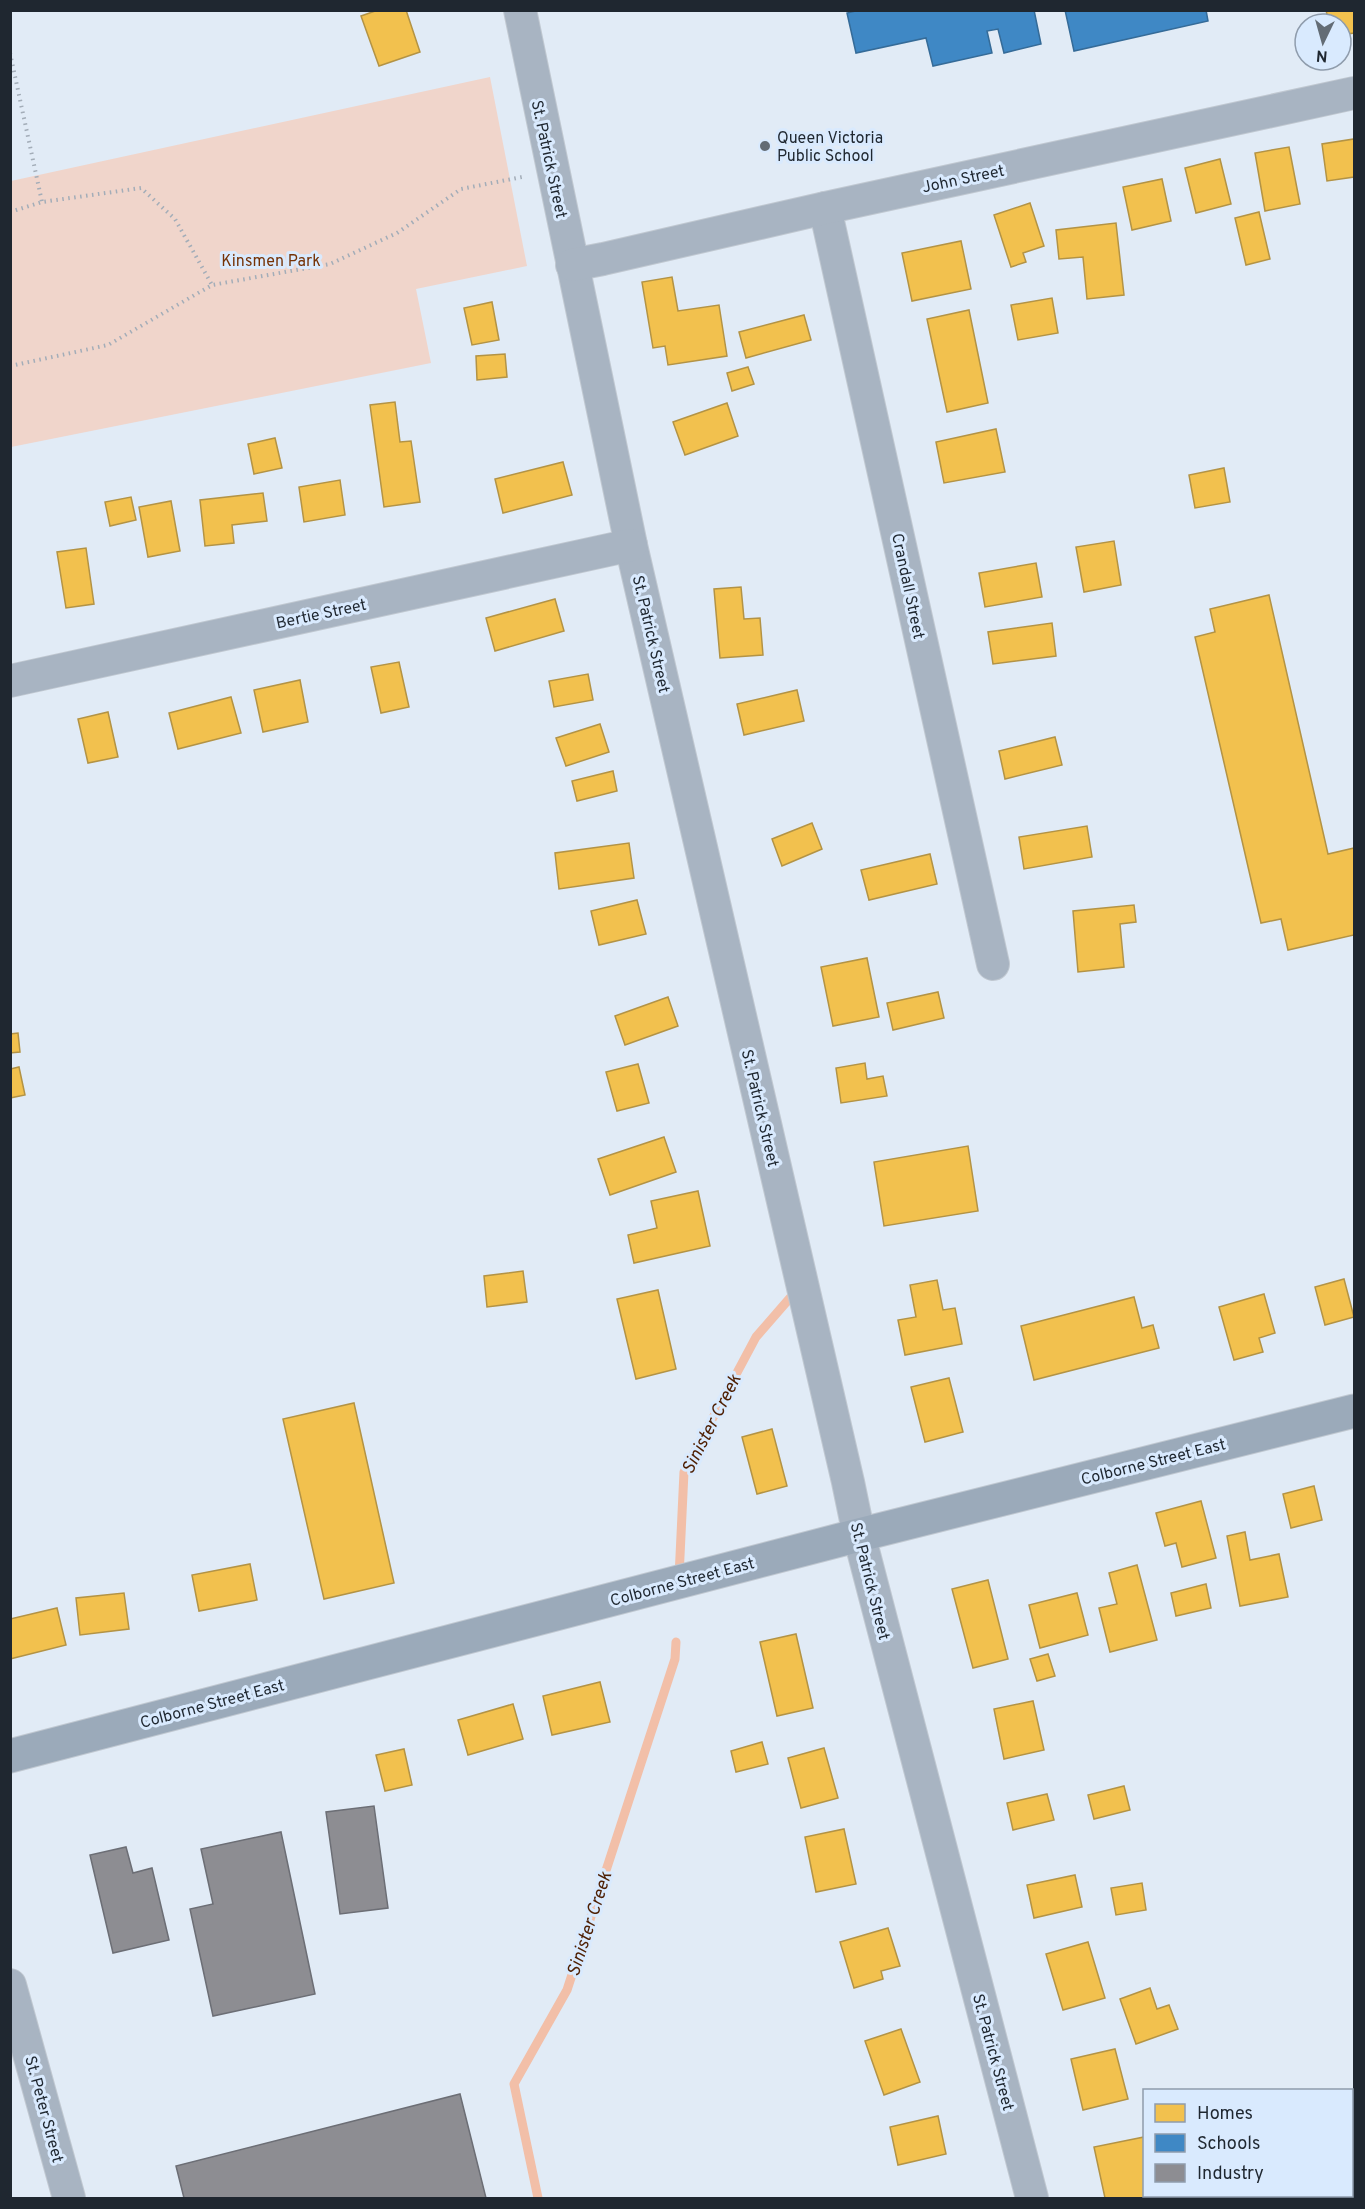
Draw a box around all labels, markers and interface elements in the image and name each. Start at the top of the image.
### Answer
north arrow [1293,12,1353,72]
text: N [1315,44,1328,65]
street label: St. Patrick Street [526,98,570,220]
place label: Queen Victoria Public School [777,129,883,167]
marker: Queen Victoria Public School [758,139,772,153]
street label: John Street [920,161,1006,198]
park label: Kinsmen Park [221,252,321,272]
street label: Crandall Street [886,532,928,641]
street label: St. Patrick Street [627,574,673,695]
street label: Bertie Street [274,596,369,634]
street label: St. Patrick Street [736,1048,782,1169]
water label: Sinister Creek [677,1370,748,1478]
street label: Colborne Street East [1079,1435,1228,1491]
street label: St. Patrick Street [845,1521,893,1642]
street label: Colborne Street East [608,1554,757,1612]
street label: Colborne Street East [138,1676,287,1734]
water label: Sinister Creek [563,1868,618,1980]
street label: St. Patrick Street [967,1992,1017,2113]
street label: St. Peter Street [19,2054,67,2165]
legend [1143,2089,1353,2197]
text: Homes [1197,2103,1253,2126]
text: Schools [1197,2133,1260,2156]
text: Industry [1197,2163,1264,2186]

